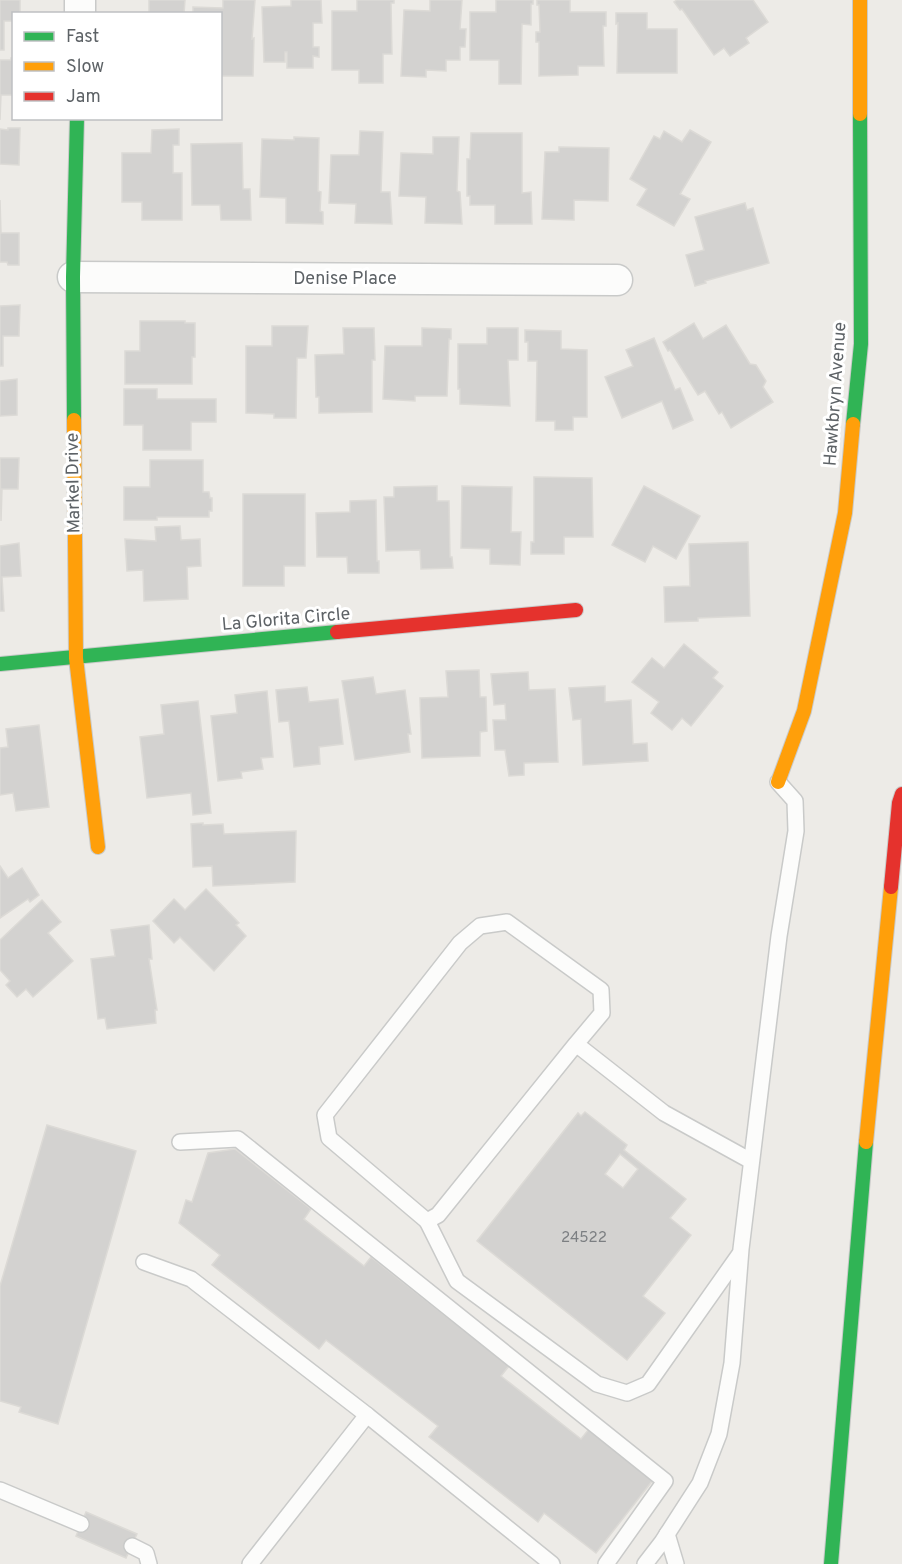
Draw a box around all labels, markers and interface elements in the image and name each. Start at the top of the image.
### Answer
legend [12,12,222,120]
text: Fast [66,26,99,49]
text: Slow [66,56,104,79]
text: Jam [66,86,101,109]
street label: Denise Place [293,268,397,291]
street label: Hawkbryn Avenue [819,321,853,467]
street label: Markel Drive [62,432,86,534]
street label: La Glorita Circle [221,603,351,637]
house number: 24522 [561,1229,607,1248]

